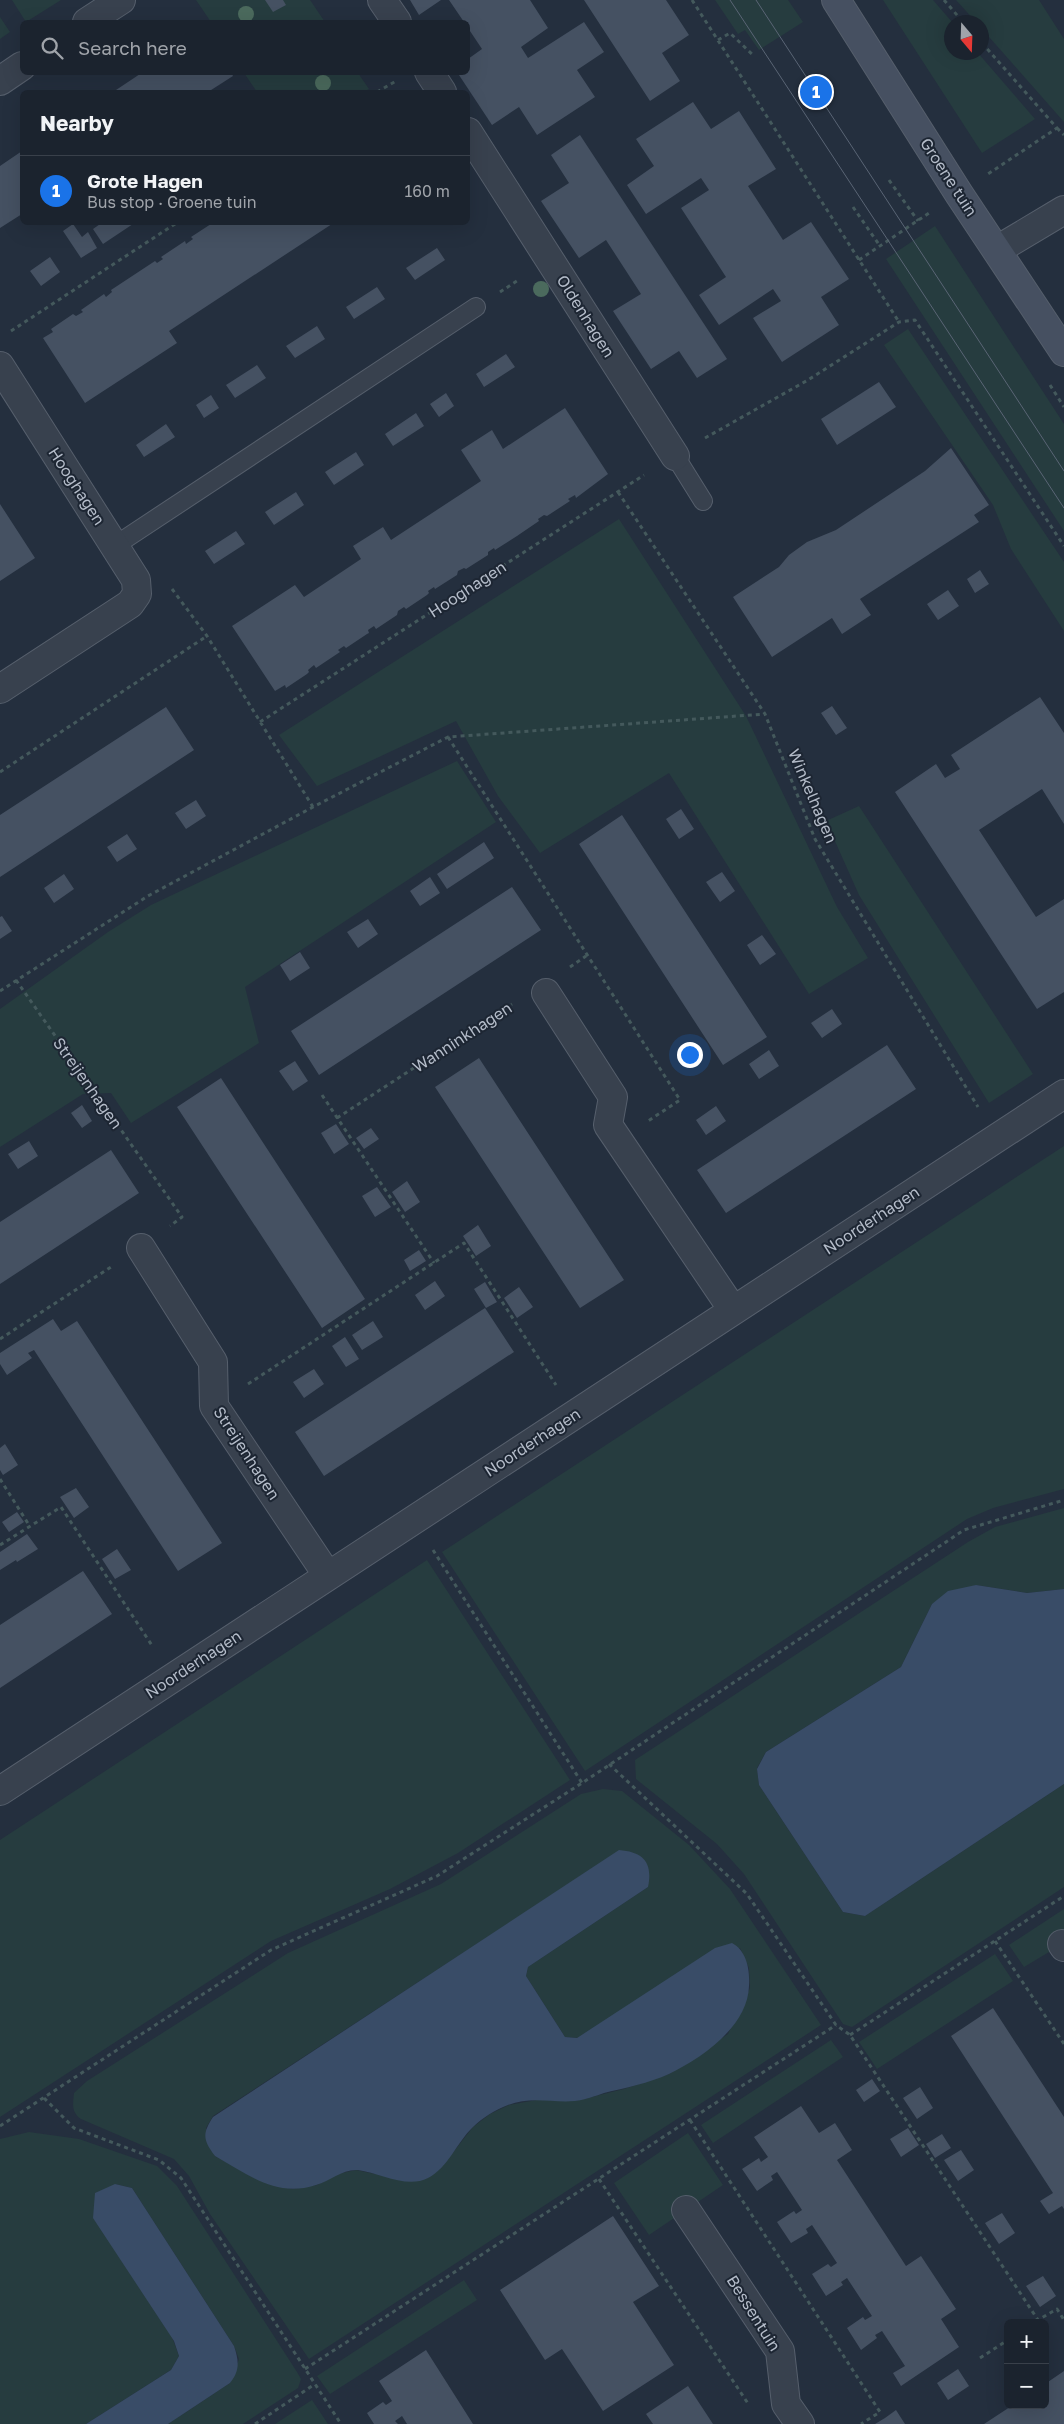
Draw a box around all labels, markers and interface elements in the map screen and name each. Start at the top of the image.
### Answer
north arrow [944,15,989,60]
search box [20,20,470,75]
icon: search [38,34,66,62]
text: Search here [78,36,187,59]
pin: 1 [800,73,832,111]
text: Nearby [40,110,114,136]
street label: Groene tuin [916,134,982,220]
text: Grote Hagen [87,169,203,192]
text: 1 [52,181,60,201]
text: 160 m [404,181,450,201]
text: Bus stop · Groene tuin [87,192,257,212]
street label: Oldenhagen [553,271,619,361]
street label: Hooghagen [44,443,110,529]
street label: Hooghagen [424,556,510,622]
street label: Winkelhagen [784,746,842,846]
street label: Wanninkhagen [409,997,515,1077]
street label: Streijenhagen [49,1033,127,1133]
your location [677,1042,703,1068]
street label: Noorderhagen [819,1181,923,1259]
street label: Streijenhagen [209,1403,285,1503]
street label: Noorderhagen [480,1403,584,1481]
street label: Noorderhagen [141,1625,245,1703]
street label: Bessentuin [723,2271,785,2355]
map controls [1004,2319,1049,2409]
button: + [1004,2319,1049,2364]
button: − [1004,2364,1049,2409]

